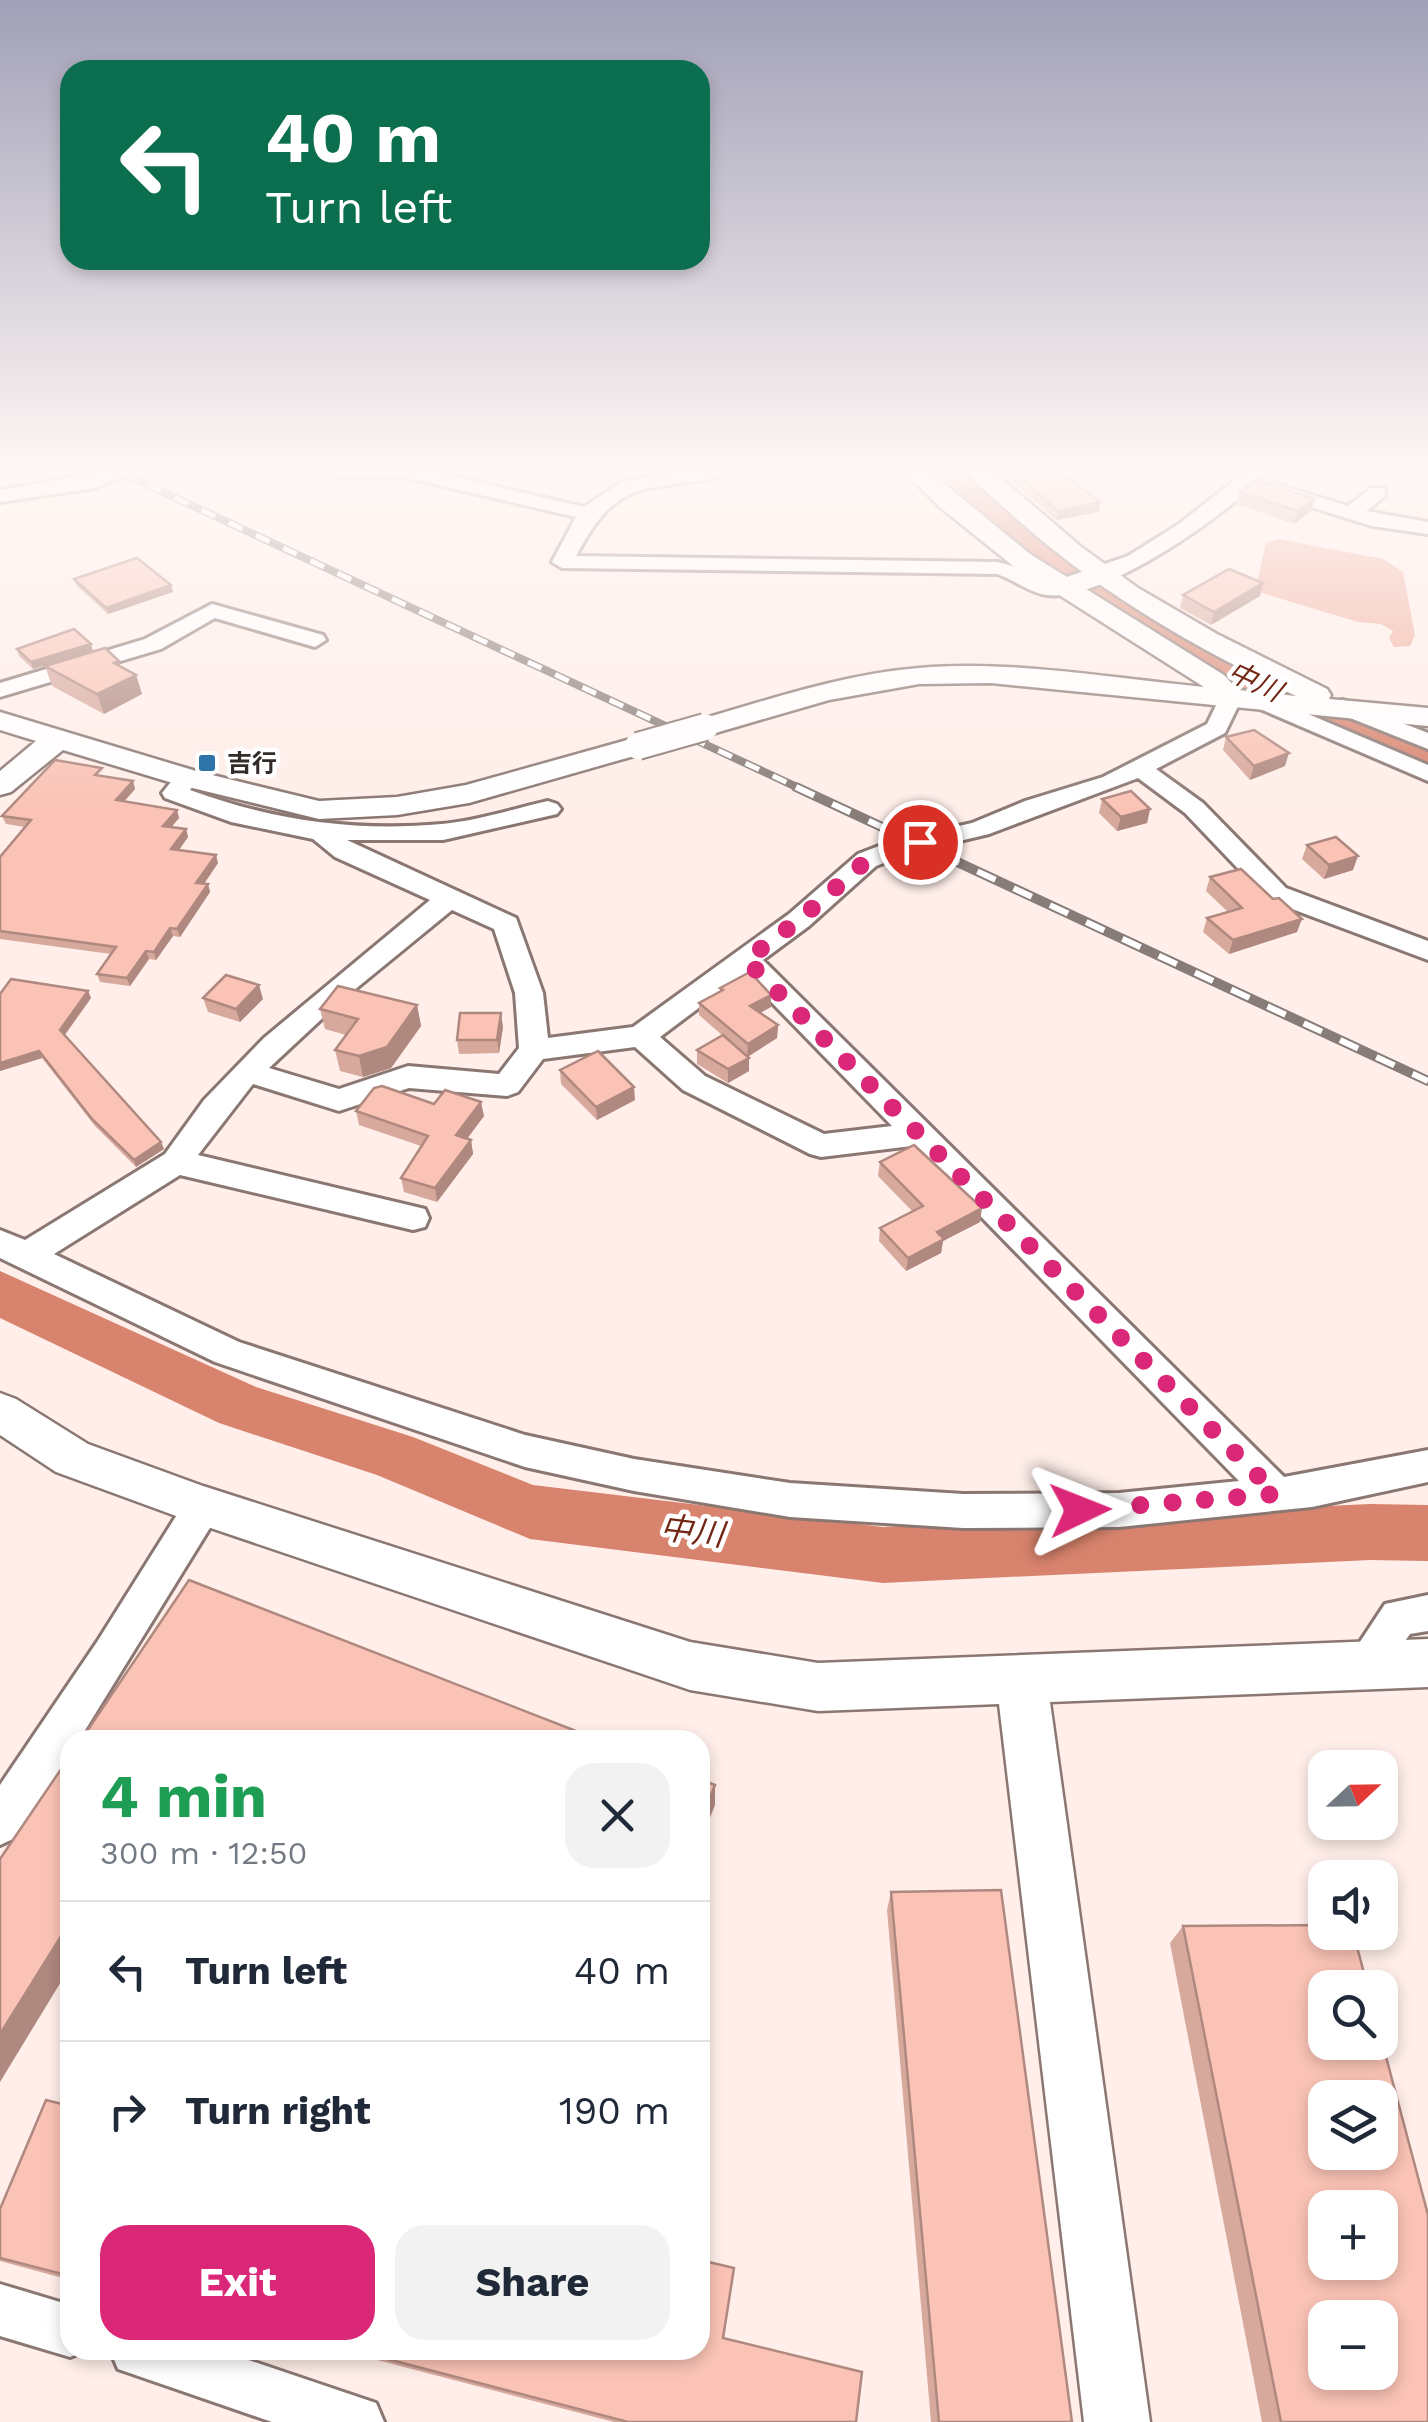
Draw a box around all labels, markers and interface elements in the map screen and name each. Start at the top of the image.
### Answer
text: 40 m [265,97,441,179]
icon: left [100,100,230,230]
text: Turn left [265,181,452,234]
water label: 中川 [1222,655,1290,710]
place label: 吉行 [227,749,277,778]
marker: 吉行 [196,752,218,774]
pin [878,800,963,885]
icon: arrive [893,815,948,870]
position arrow [1028,1458,1132,1562]
water label: 中川 [658,1508,729,1554]
north arrow [1308,1750,1398,1840]
map controls [1308,1750,1398,2390]
text: 4 min [100,1761,267,1832]
button: close [565,1763,670,1868]
text: 300 m · 12:50 [100,1834,307,1872]
button: sound [1308,1860,1398,1950]
icon: left [100,1944,155,1999]
text: Turn left [185,1949,347,1993]
text: 40 m [574,1949,670,1993]
button: search [1308,1970,1398,2060]
button: layers [1308,2080,1398,2170]
icon: right [100,2084,155,2139]
text: Turn right [185,2089,371,2133]
text: 190 m [559,2089,670,2133]
button: + [1308,2190,1398,2280]
button: Exit [100,2225,375,2340]
button: Share [395,2225,670,2340]
button: − [1308,2300,1398,2390]

